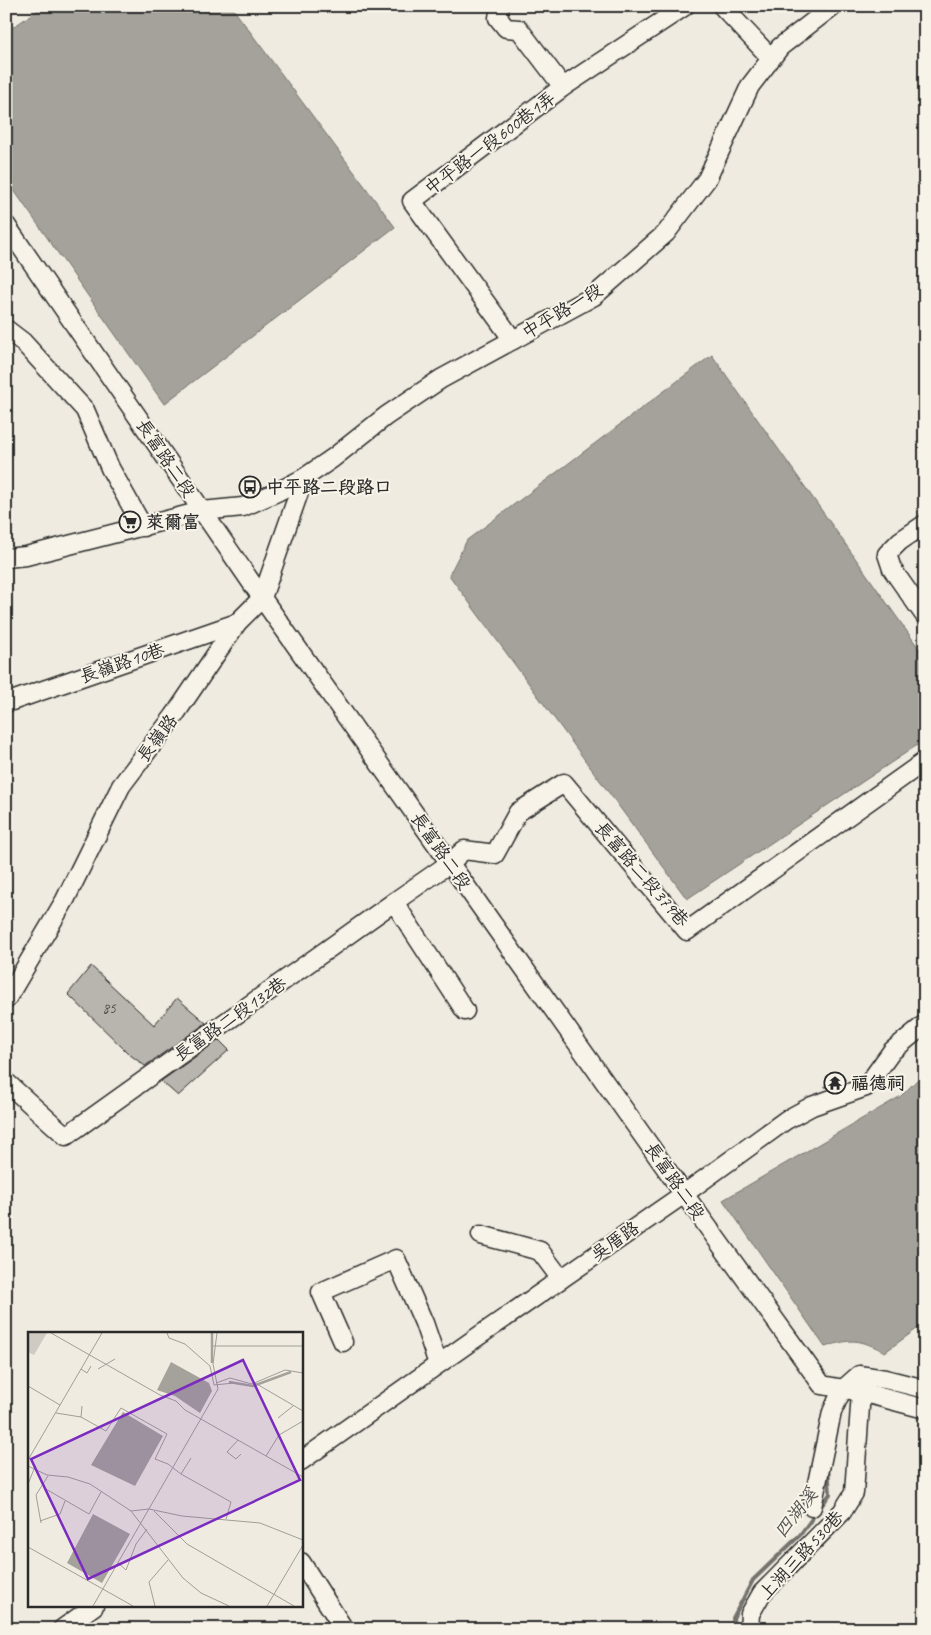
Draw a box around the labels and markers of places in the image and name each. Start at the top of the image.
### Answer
bus stop icon: 中平路二段路口 [238,475,262,499]
place label: 中平路二段路口 [266,476,392,498]
supermarket icon: 萊爾富 [118,510,142,534]
place label: 萊爾富 [146,511,200,533]
temple icon: 福德祠 [823,1071,847,1095]
place label: 福德祠 [851,1072,905,1094]

